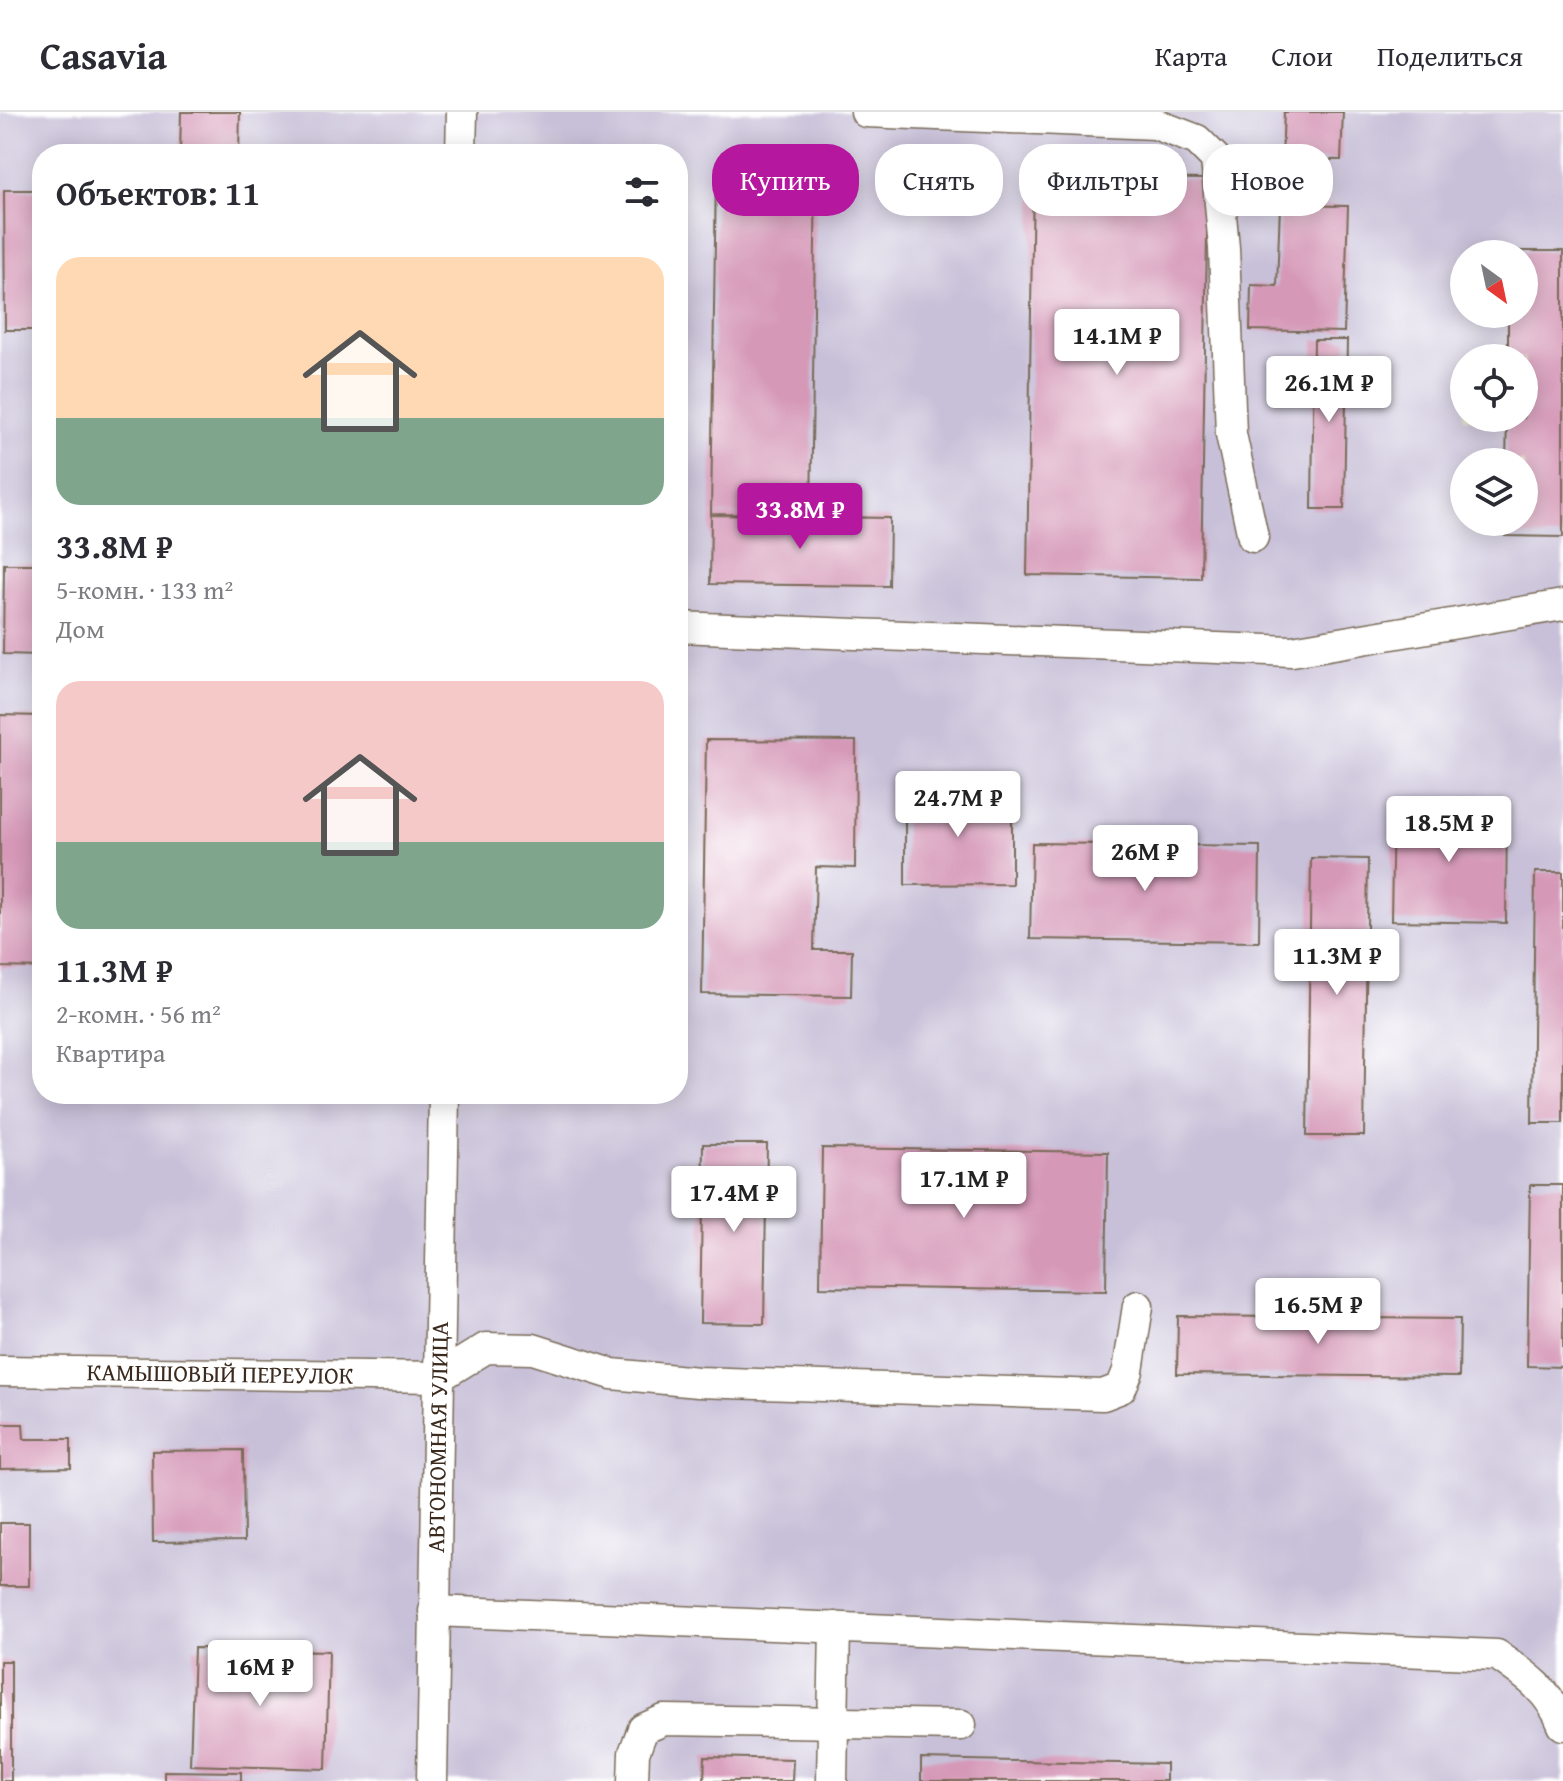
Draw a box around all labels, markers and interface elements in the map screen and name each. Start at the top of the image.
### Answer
text: Casavia [40,27,167,83]
text: Карта [1155,35,1227,76]
text: Слои [1271,35,1333,76]
text: Поделиться [1377,35,1523,76]
chip: Купить [712,144,859,216]
chip: Снять [875,144,1003,216]
chip: Фильтры [1019,144,1187,216]
chip: Новое [1203,144,1333,216]
text: Объектов: 11 [56,168,260,217]
icon: filters [620,170,664,214]
north arrow [1450,240,1538,328]
map controls [1450,240,1538,536]
icon: home [288,309,432,453]
pin: 14.1M ₽ [1043,309,1191,377]
text: 14.1M ₽ [1072,315,1162,354]
button: locate [1450,344,1538,432]
pin: 26.1M ₽ [1255,356,1403,424]
text: 26.1M ₽ [1284,362,1374,401]
button: layers [1450,448,1538,536]
pin: 33.8M ₽ [726,483,874,551]
text: 33.8M ₽ [755,489,845,528]
text: 33.8M ₽ [56,521,173,570]
text: 5-комн. · 133 m² [56,570,233,609]
text: Дом [56,609,104,648]
icon: home [288,733,432,877]
pin: 24.7M ₽ [884,771,1032,839]
text: 24.7M ₽ [913,777,1003,816]
pin: 18.5M ₽ [1375,796,1523,864]
text: 18.5M ₽ [1404,802,1494,841]
pin: 26M ₽ [1089,825,1201,893]
text: 26M ₽ [1111,831,1179,870]
pin: 11.3M ₽ [1263,929,1411,997]
text: 11.3M ₽ [1292,935,1382,974]
text: 11.3M ₽ [56,945,173,994]
text: 2-комн. · 56 m² [56,994,221,1033]
text: Квартира [56,1033,165,1072]
pin: 17.1M ₽ [890,1152,1038,1220]
text: 17.1M ₽ [919,1158,1009,1197]
pin: 17.4M ₽ [660,1166,808,1234]
text: 17.4M ₽ [689,1172,779,1211]
pin: 16.5M ₽ [1244,1278,1392,1346]
text: 16.5M ₽ [1273,1284,1363,1323]
street label: АВТОНОМНАЯ УЛИЦА [418,1321,457,1553]
street label: КАМЫШОВЫЙ ПЕРЕУЛОК [86,1354,354,1393]
pin: 16M ₽ [204,1640,316,1708]
text: 16M ₽ [226,1646,294,1685]

